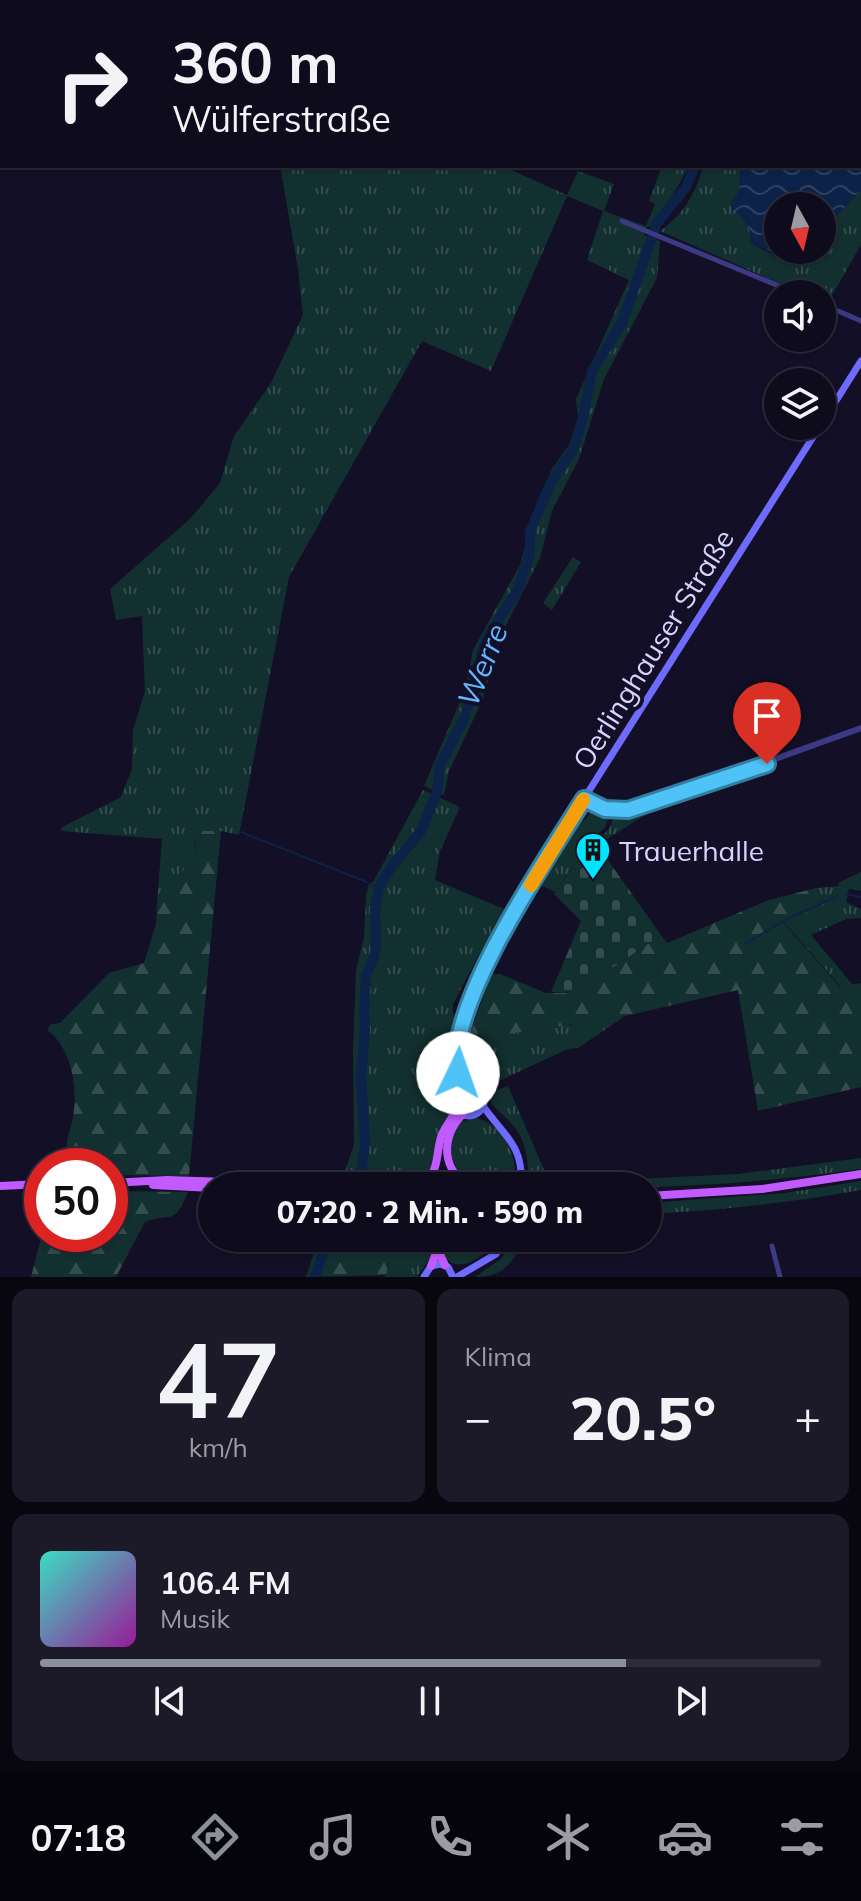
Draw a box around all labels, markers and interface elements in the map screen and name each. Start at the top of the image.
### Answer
text: 360 m [172,27,339,97]
icon: right [40,32,144,136]
text: Wülferstraße [172,96,391,141]
north arrow [764,192,836,264]
map controls [764,192,836,440]
button: sound [764,280,836,352]
button: layers [764,368,836,440]
street label: Oerlinghauser Straße [565,522,741,776]
water label: Werre [448,618,516,712]
pin [733,682,801,764]
icon: arrive [745,694,789,738]
building icon: Trauerhalle [574,831,612,881]
place label: Trauerhalle [619,833,764,868]
position arrow [416,1031,500,1115]
speed limit sign: 50 [24,1148,128,1252]
text: 07:20 · 2 Min. · 590 m [277,1193,583,1231]
text: 47 [156,1313,281,1444]
text: Klima [465,1340,532,1373]
text: 20.5° [569,1380,716,1455]
text: − [465,1390,491,1445]
text: + [795,1390,821,1445]
text: km/h [189,1431,248,1464]
text: 106.4 FM [160,1564,291,1602]
text: Musik [160,1602,230,1635]
icon: previous [148,1679,192,1723]
icon: pause [408,1679,452,1723]
icon: next [669,1679,713,1723]
icon: directions [187,1809,243,1865]
icon: music [305,1809,361,1865]
icon: phone [422,1809,478,1865]
icon: climate [540,1809,596,1865]
icon: car [657,1809,713,1865]
icon: filters [774,1809,830,1865]
text: 07:18 [31,1815,126,1860]

